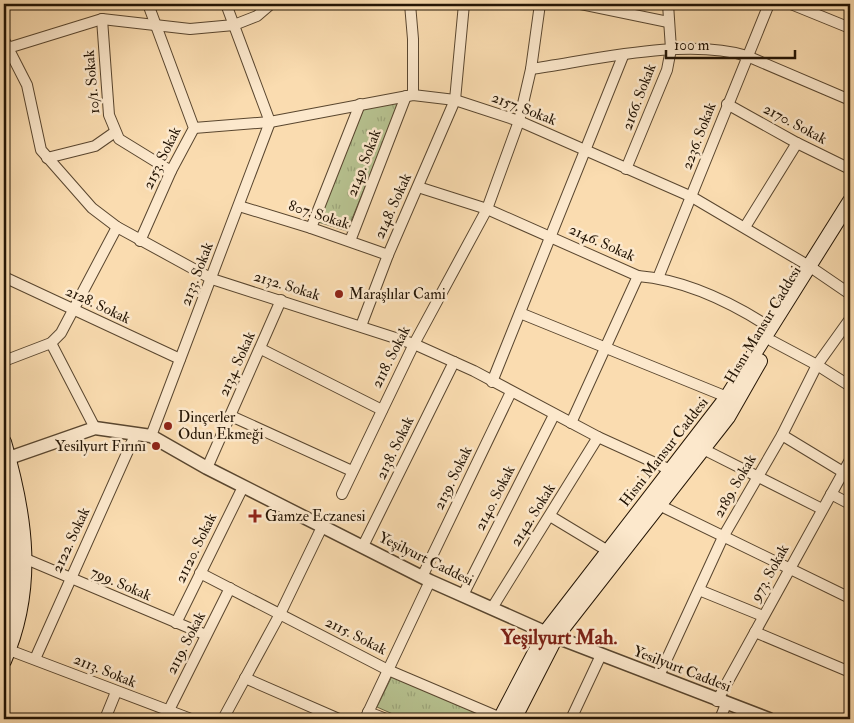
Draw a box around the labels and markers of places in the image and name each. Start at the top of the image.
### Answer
place label: Maraşlılar Cami [349,285,446,304]
marker: Maraşlılar Cami [333,288,345,300]
place label: Dinçerler Odun Ekmeği [178,408,263,444]
marker: Dinçerler Odun Ekmeği [162,420,174,432]
place label: Yesilyurt Fırını [55,437,146,456]
marker: Yesilyurt Fırını [150,440,162,452]
place label: Gamze Eczanesi [265,507,366,526]
marker: Gamze Eczanesi [249,510,261,522]

